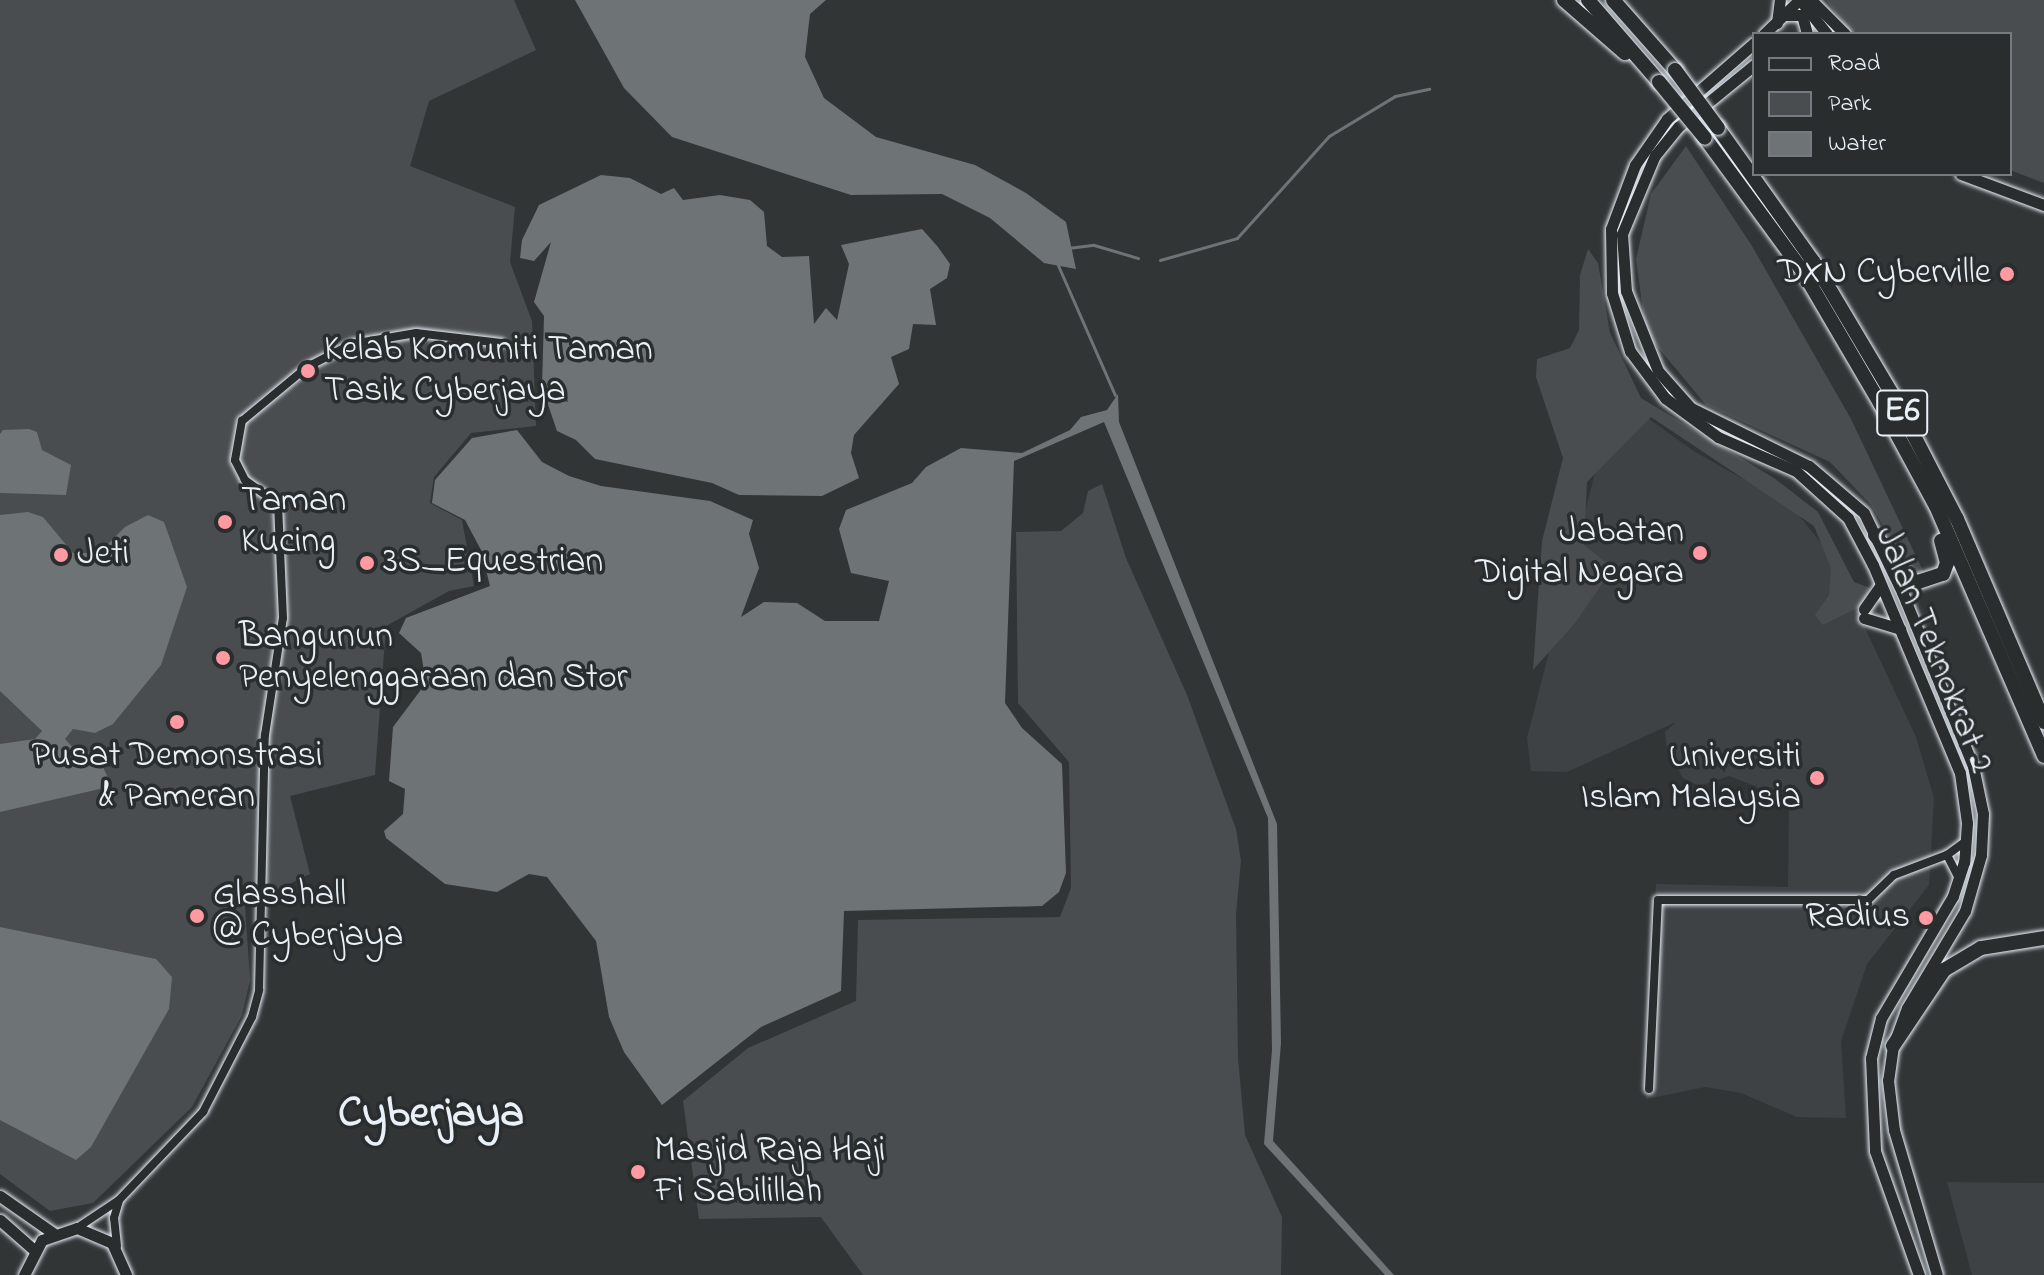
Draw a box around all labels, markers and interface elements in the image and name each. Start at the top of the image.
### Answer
legend [1752,32,2012,176]
text: Road [1828,47,1880,82]
text: Park [1828,87,1871,122]
text: Water [1828,127,1886,162]
place label: DXN Cyberville [1777,252,1991,296]
marker: DXN Cyberville [1998,265,2016,283]
place label: Kelab Komuniti Taman Tasik Cyberjaya [324,328,653,413]
marker: Kelab Komuniti Taman Tasik Cyberjaya [299,362,317,380]
road number: E6 [1876,383,1928,443]
place label: Taman Kucing [241,479,346,564]
place label: Jabatan Digital Negara [1475,510,1684,595]
marker: Taman Kucing [216,513,234,531]
street label: Jalan Teknokrat 2 [1864,520,2002,780]
place label: Jeti [77,533,129,577]
place label: 3S_Equestrian [383,541,603,585]
marker: Jabatan Digital Negara [1691,544,1709,562]
marker: Jeti [52,546,70,564]
marker: 3S_Equestrian [358,554,376,572]
place label: Bangunun Penyelenggaraan dan Stor [239,615,628,700]
marker: Bangunun Penyelenggaraan dan Stor [214,649,232,667]
marker: Pusat Demonstrasi & Pameran [168,713,186,731]
place label: Pusat Demonstrasi & Pameran [32,734,322,819]
place label: Universiti Islam Malaysia [1581,735,1801,820]
marker: Universiti Islam Malaysia [1808,769,1826,787]
place label: Glasshall @ Cyberjaya [213,873,404,958]
place label: Radius [1805,896,1910,940]
marker: Glasshall @ Cyberjaya [188,907,206,925]
marker: Radius [1917,909,1935,927]
district label: Cyberjaya [338,1088,524,1140]
place label: Masjid Raja Haji Fi Sabilillah [654,1129,886,1214]
marker: Masjid Raja Haji Fi Sabilillah [629,1163,647,1181]

